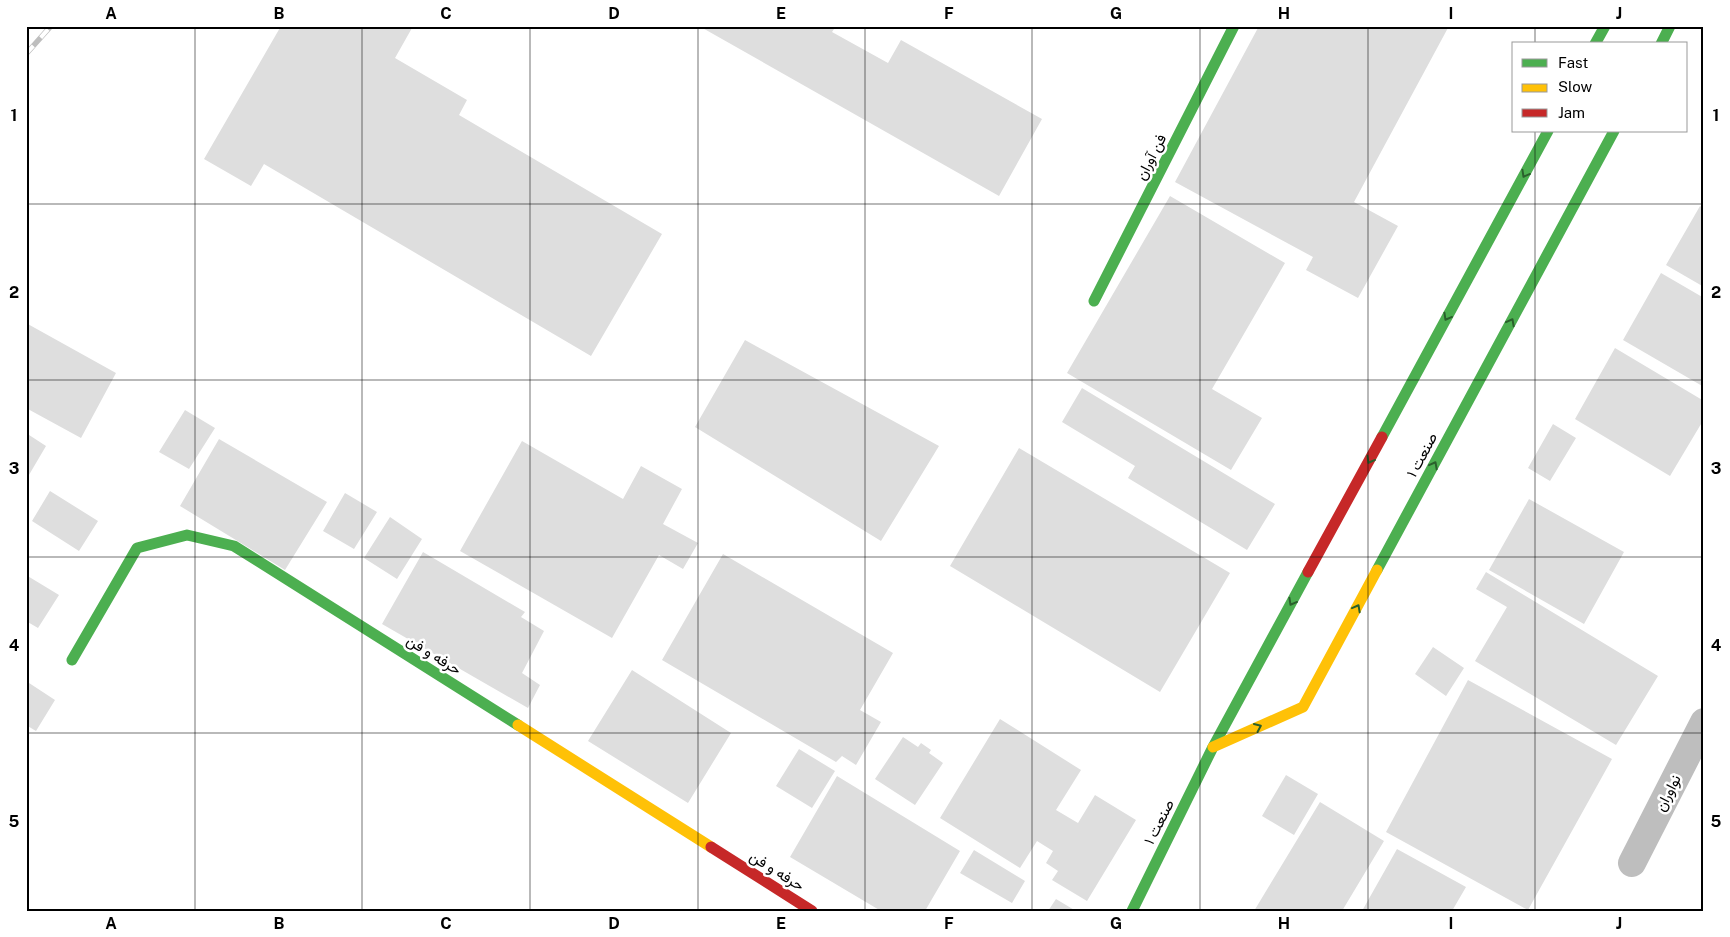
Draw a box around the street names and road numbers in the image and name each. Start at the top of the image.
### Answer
street label: فن آوران [1132,131,1171,183]
street label: صنعت ۱ [1403,430,1440,480]
street label: حرفه و فن [403,631,465,680]
street label: نواوران [1651,772,1685,814]
street label: صنعت ۱ [1140,796,1177,847]
street label: حرفه و فن [746,847,808,896]

